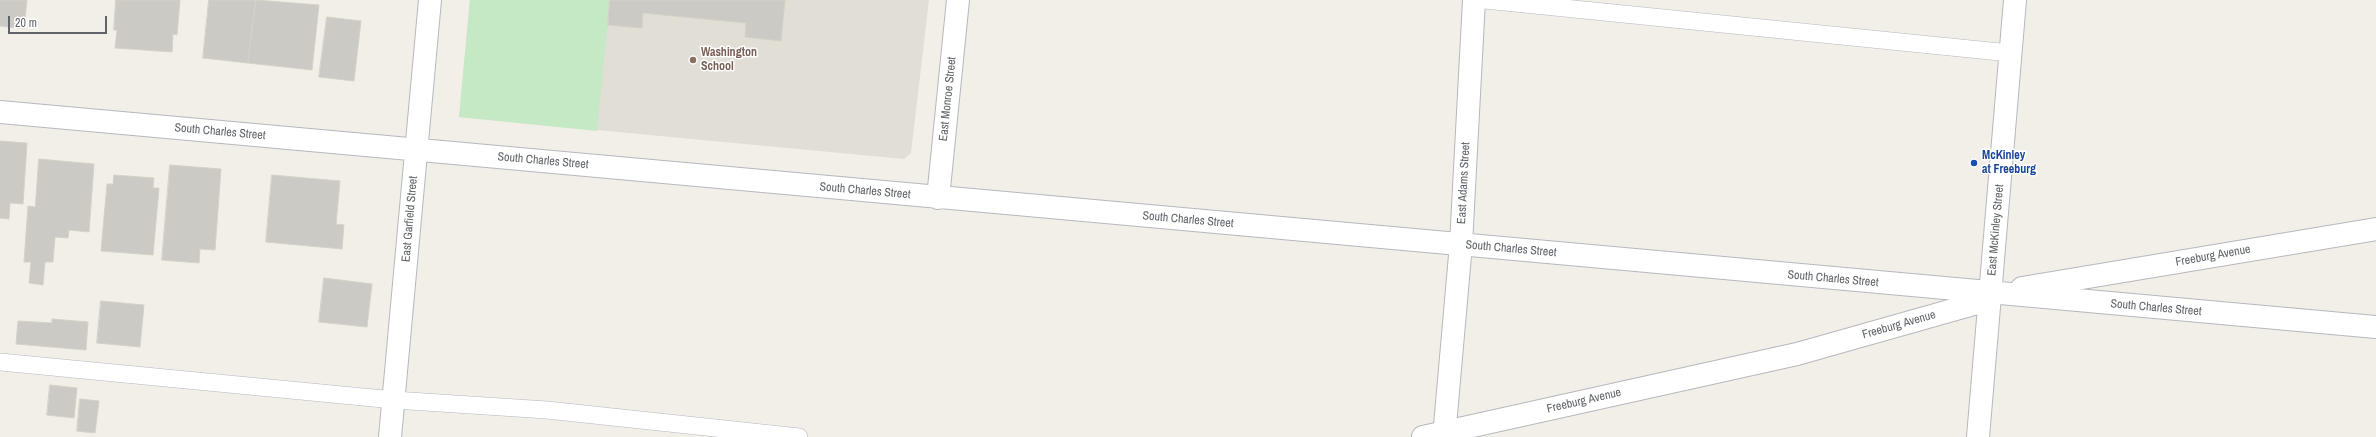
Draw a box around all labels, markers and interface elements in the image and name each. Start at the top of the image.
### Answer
scale bar [10,8,109,34]
text: 20 m [15,15,37,31]
place label: Washington School [701,46,757,74]
marker: Washington School [688,55,698,65]
street label: East Monroe Street [936,56,960,142]
street label: South Charles Street [174,121,266,143]
street label: East Adams Street [1455,142,1473,224]
place label: McKinley at Freeburg [1982,149,2036,177]
street label: South Charles Street [497,150,589,172]
marker: McKinley at Freeburg [1969,158,1979,168]
street label: East Garfield Street [399,175,421,263]
street label: South Charles Street [819,180,911,202]
street label: East McKinley Street [1985,184,2007,276]
street label: South Charles Street [1142,209,1234,231]
street label: South Charles Street [1465,238,1557,260]
street label: Freeburg Avenue [2174,242,2252,270]
street label: South Charles Street [1787,268,1879,290]
street label: South Charles Street [2110,297,2202,319]
street label: Freeburg Avenue [1861,308,1937,342]
street label: Freeburg Avenue [1545,385,1623,417]

